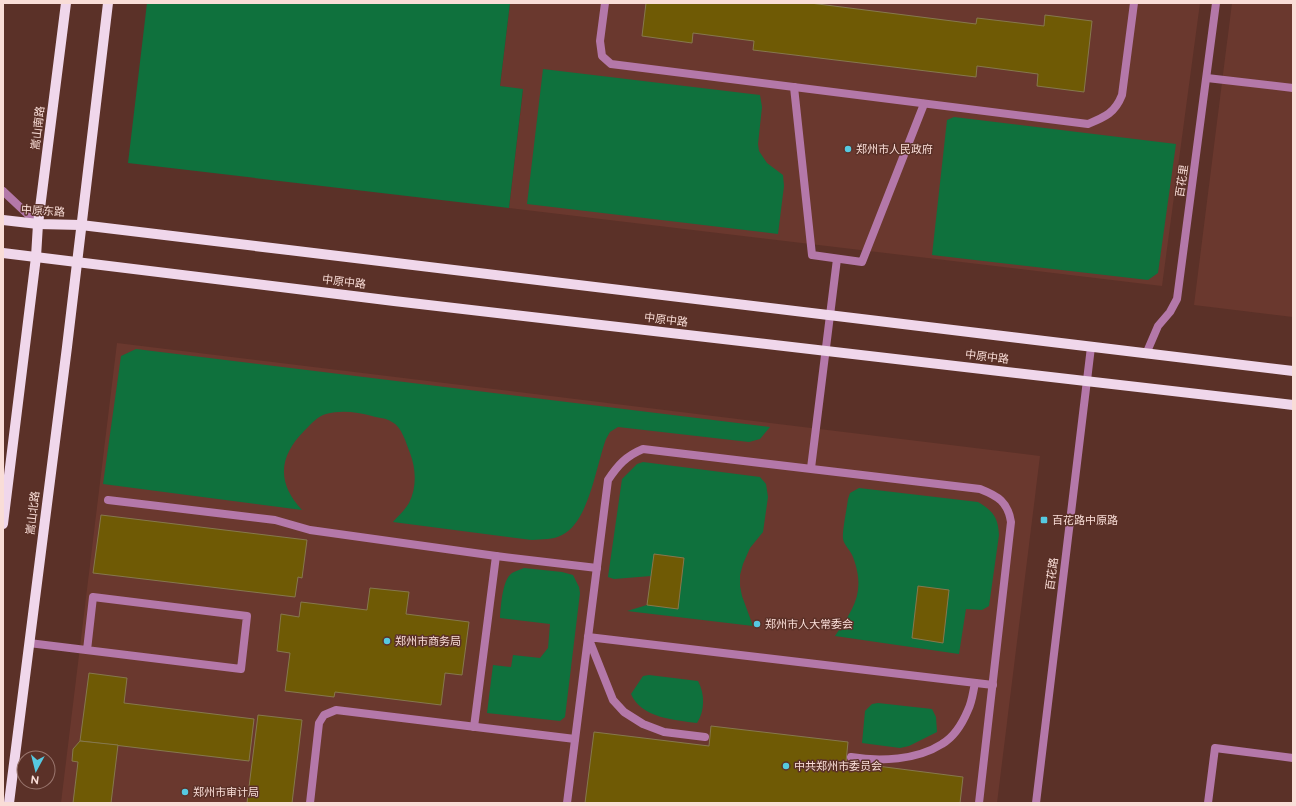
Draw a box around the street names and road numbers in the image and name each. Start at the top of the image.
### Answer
street label: 嵩山南路 [29,105,47,151]
street label: 百花里 [1173,164,1191,198]
street label: 中原东路 [21,203,65,219]
street label: 中原中路 [321,273,367,291]
street label: 中原中路 [643,311,689,329]
street label: 中原中路 [964,348,1010,366]
street label: 嵩山北路 [24,490,42,536]
street label: 百花路 [1044,557,1060,591]

